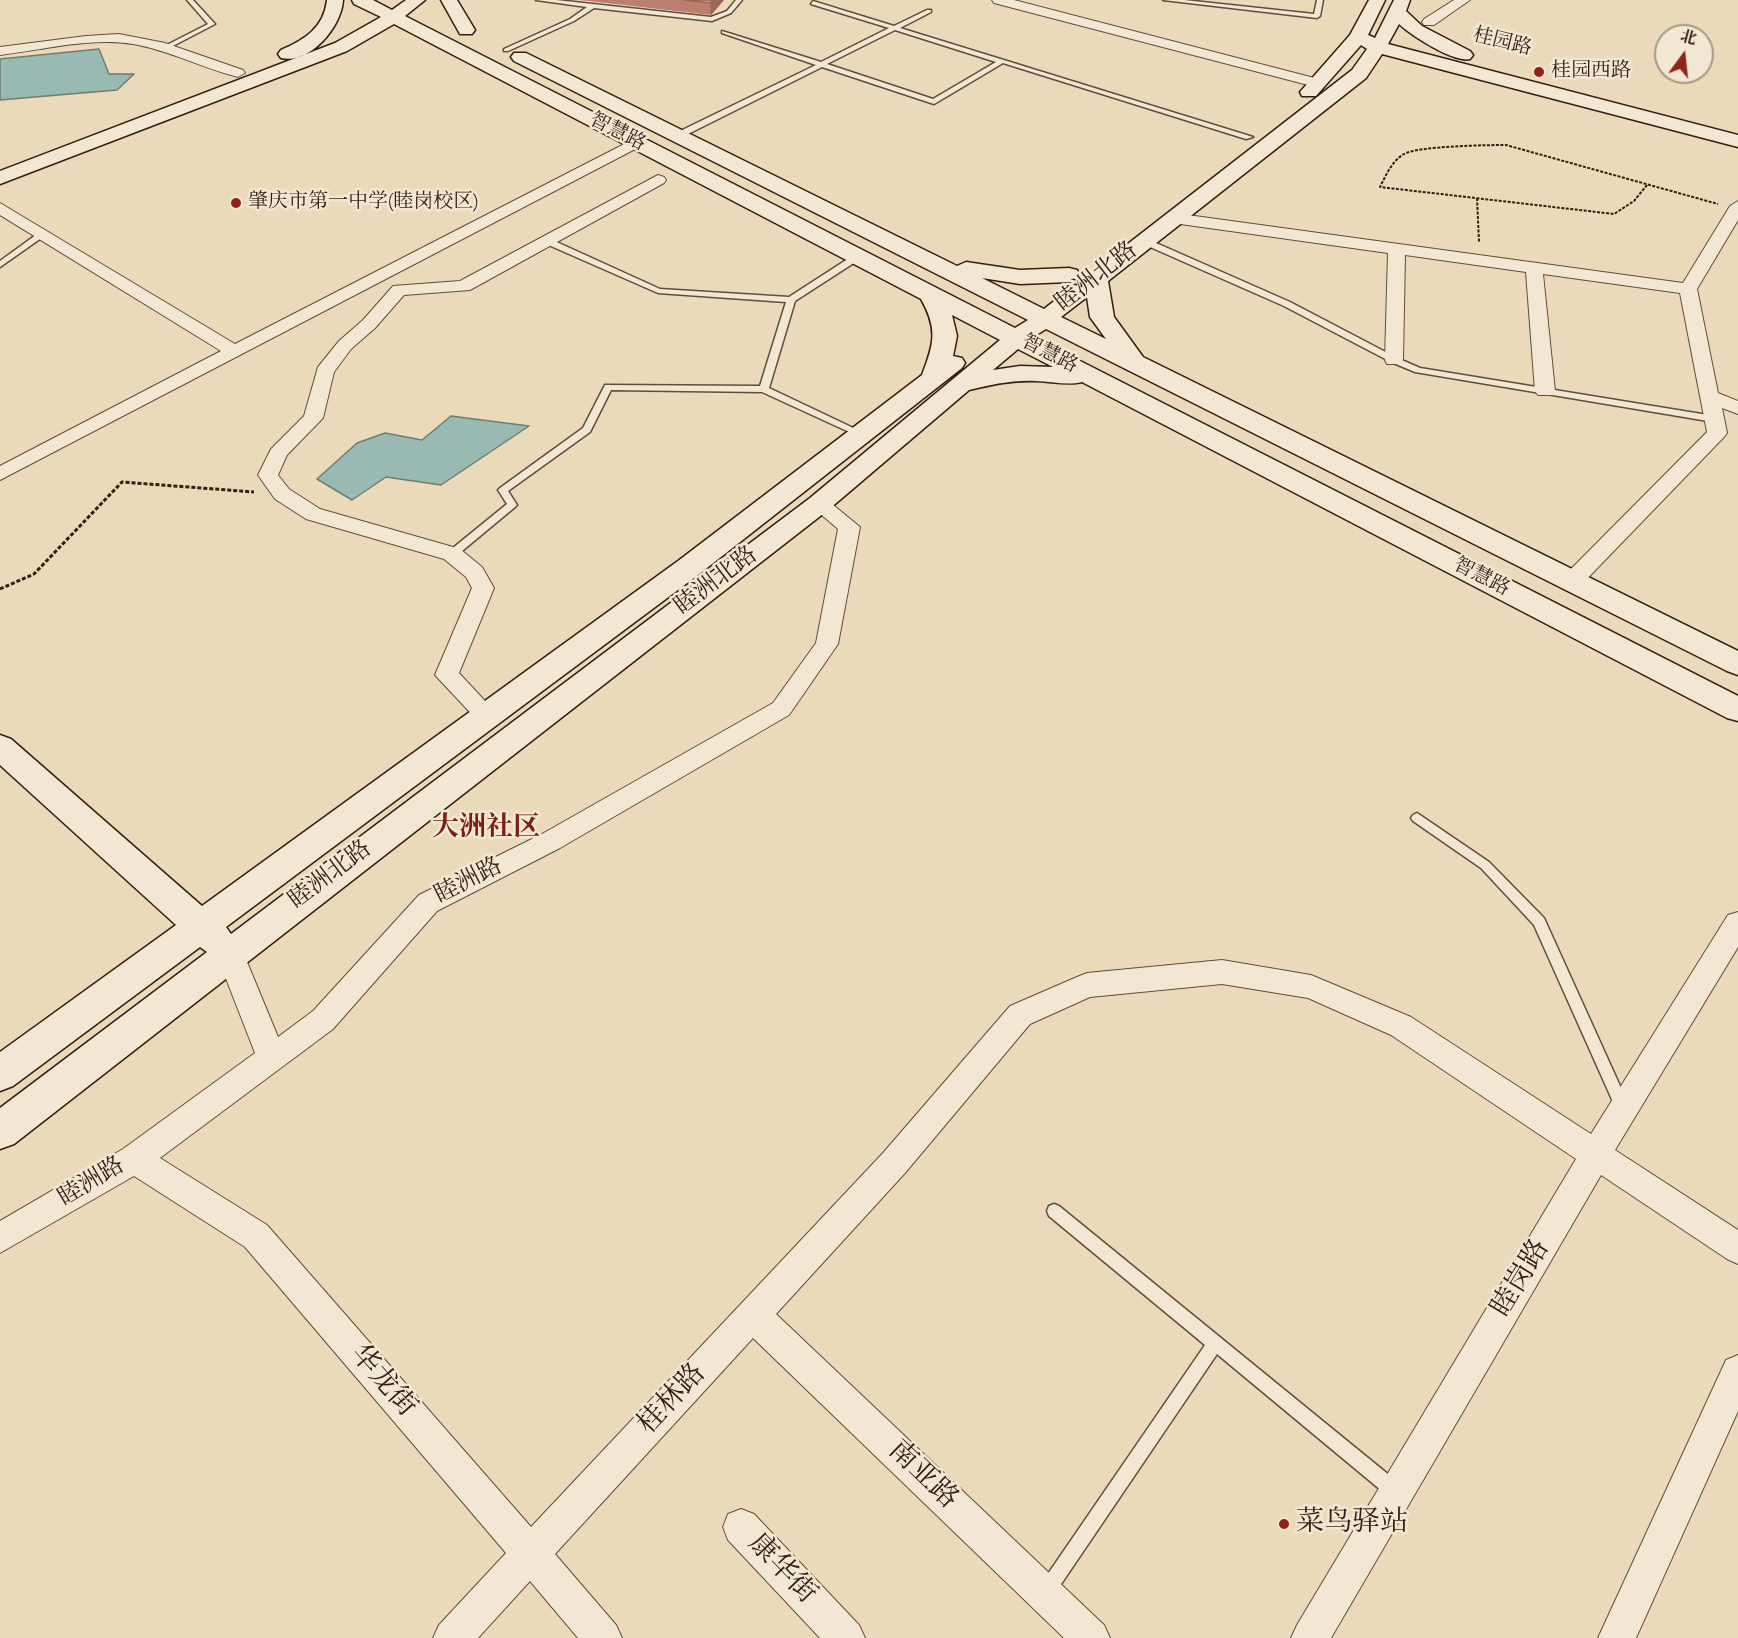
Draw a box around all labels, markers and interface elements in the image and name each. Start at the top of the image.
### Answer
street label: 桂园路 [1470,24,1534,62]
north arrow [1654,24,1714,84]
text: 北 [1678,27,1698,50]
place label: 桂园西路 [1551,60,1631,84]
marker: 桂园西路 [1532,65,1546,79]
street label: 智慧路 [585,109,649,157]
place label: 肇庆市第一中学(睦岗校区) [248,191,478,215]
marker: 肇庆市第一中学(睦岗校区) [229,196,243,210]
street label: 睦洲北路 [1050,237,1144,319]
street label: 智慧路 [1017,331,1081,379]
street label: 睦洲北路 [670,542,764,622]
street label: 智慧路 [1449,554,1513,602]
district label: 大洲社区 [432,813,540,845]
street label: 睦洲北路 [284,836,378,916]
street label: 睦洲路 [430,853,508,911]
street label: 睦洲路 [54,1152,130,1214]
street label: 睦岗路 [1486,1234,1558,1324]
street label: 华龙街 [342,1339,422,1425]
street label: 桂林路 [632,1358,714,1442]
street label: 南亚路 [880,1435,964,1517]
place label: 菜鸟驿站 [1296,1507,1408,1541]
marker: 菜鸟驿站 [1277,1517,1291,1531]
street label: 康华街 [740,1528,822,1612]

